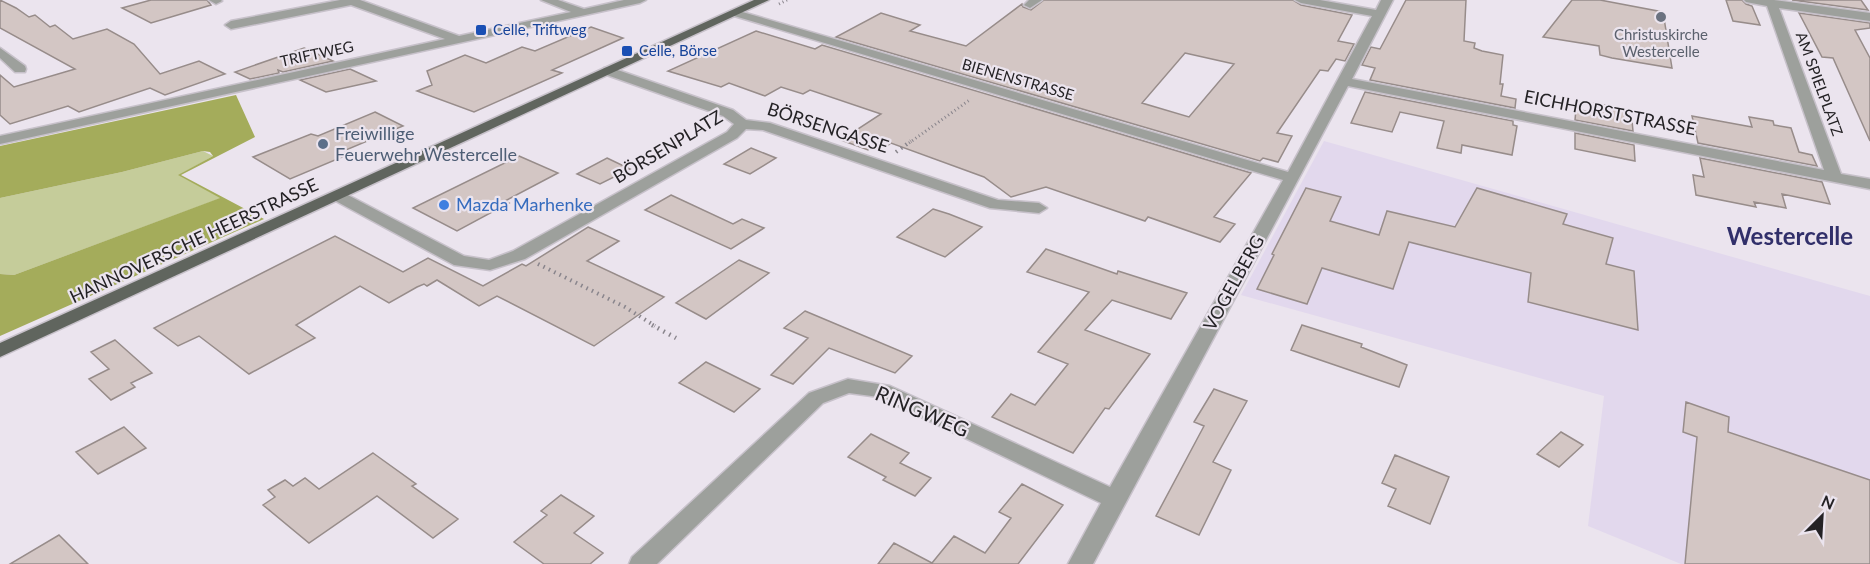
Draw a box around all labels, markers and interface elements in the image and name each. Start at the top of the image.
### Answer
marker: Christuskirche Westercelle [1654,10,1668,24]
place label: Celle, Triftweg [493,20,587,38]
marker: Celle, Triftweg [474,23,488,37]
place label: Christuskirche Westercelle [1614,25,1708,60]
street label: AM SPIELPLATZ [1793,29,1847,138]
street label: TRIFTWEG [278,36,355,70]
place label: Celle, Börse [639,41,717,59]
marker: Celle, Börse [620,44,634,58]
street label: BIENENSTRASSE [960,54,1076,104]
street label: EICHHORSTSTRASSE [1522,85,1698,139]
street label: BÖRSENGASSE [765,97,892,157]
street label: BÖRSENPLATZ [609,105,726,187]
place label: Freiwillige Feuerwehr Westercelle [335,122,517,165]
marker: Freiwillige Feuerwehr Westercelle [316,137,330,151]
street label: HANNOVERSCHE HEERSTRASSE [66,173,321,307]
place label: Mazda Marhenke [456,193,593,215]
marker: Mazda Marhenke [437,198,451,212]
district label: Westercelle [1727,221,1853,250]
street label: VOGELBERG [1198,231,1268,334]
street label: RINGWEG [872,380,973,442]
north arrow [1792,486,1852,546]
text: N [1819,491,1838,513]

